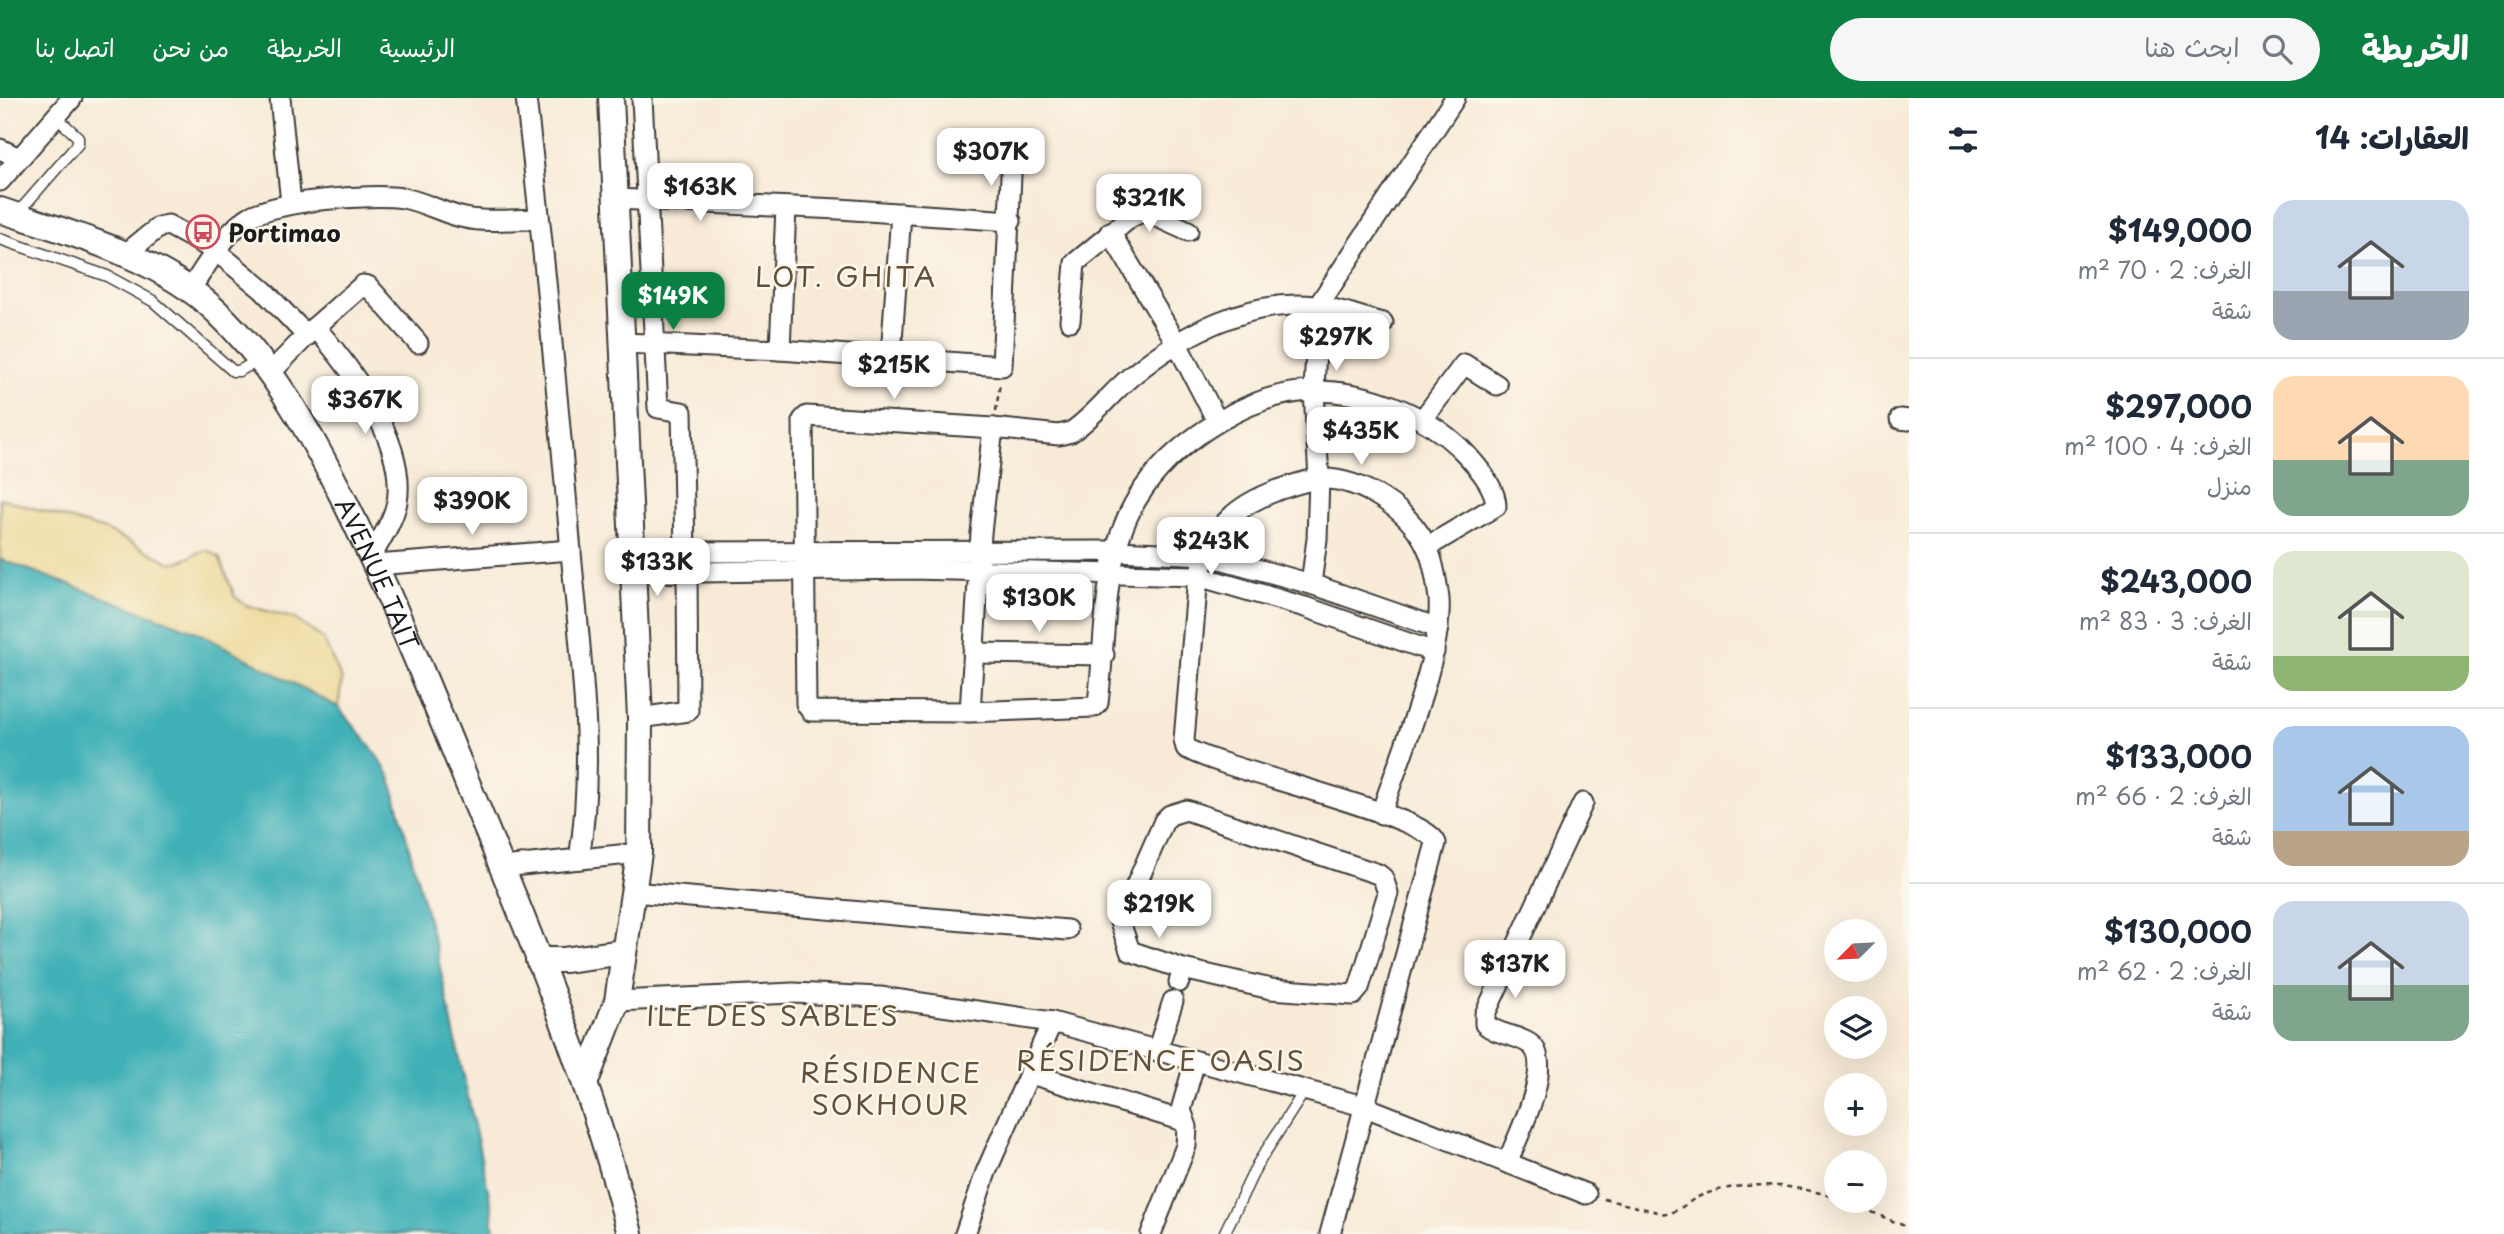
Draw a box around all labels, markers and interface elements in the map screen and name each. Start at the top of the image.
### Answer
search box [1830,18,2320,81]
text: الخريطة [2362,21,2469,71]
text: ابحث هنا [2144,27,2240,66]
text: اتصل بنا [35,29,115,65]
text: من نحن [153,29,229,65]
text: الخريطة [267,29,342,65]
text: الرئيسية [380,29,455,65]
icon: search [2258,30,2296,68]
text: العقارات: 14 [2315,114,2469,159]
icon: filters [1944,121,1982,159]
pin: $307K [942,129,1040,188]
text: $307K [953,133,1029,168]
pin: $163K [651,164,749,223]
text: $163K [663,168,737,203]
pin: $321K [1100,174,1198,234]
text: $321K [1112,179,1186,214]
text: $149,000 [2108,207,2252,252]
bus stop icon: Portimao [184,213,222,251]
place label: Portimao [228,214,341,250]
icon: home [2329,228,2413,312]
text: الغرف: 2 · 70 m² [2078,252,2252,287]
district label: LOT. GHITA [755,254,937,297]
pin: $149K [624,272,722,332]
text: $149K [638,277,708,312]
text: شقة [2212,292,2252,327]
pin: $297K [1287,314,1385,373]
text: $297K [1299,318,1373,353]
pin: $215K [845,342,943,401]
text: $215K [858,346,930,381]
pin: $367K [316,376,414,436]
text: $367K [327,381,403,416]
text: $297,000 [2105,383,2252,428]
icon: home [2329,404,2413,488]
pin: $435K [1312,408,1410,467]
text: $435K [1323,412,1399,447]
text: الغرف: 4 · 100 m² [2064,428,2252,463]
text: منزل [2207,468,2252,503]
pin: $390K [423,478,521,537]
text: $390K [433,482,511,517]
street label: AVENUE TAIT [327,491,429,656]
pin: $243K [1162,518,1260,577]
text: $243K [1173,522,1249,557]
pin: $133K [608,538,706,598]
text: $133K [621,543,693,578]
text: $243,000 [2100,558,2252,603]
pin: $130K [990,574,1088,634]
text: $130K [1002,579,1076,614]
icon: home [2329,579,2413,663]
text: الغرف: 3 · 83 m² [2079,603,2252,638]
text: شقة [2212,643,2252,678]
text: $133,000 [2105,733,2252,778]
icon: home [2329,754,2413,838]
text: الغرف: 2 · 66 m² [2075,778,2252,813]
text: شقة [2212,818,2252,853]
pin: $219K [1110,880,1208,940]
text: $219K [1123,885,1195,920]
text: $130,000 [2104,908,2252,953]
north arrow [1824,919,1886,982]
map controls [1824,919,1887,1213]
icon: home [2329,929,2413,1013]
pin: $137K [1466,940,1564,1000]
text: $137K [1480,945,1550,980]
text: الغرف: 2 · 62 m² [2077,953,2252,988]
district label: ILE DES SABLES [646,993,900,1036]
text: شقة [2212,993,2252,1028]
button: layers [1824,996,1887,1059]
district label: RÉSIDENCE OASIS [1016,1038,1306,1081]
district label: RÉSIDENCE SOKHOUR [800,1050,982,1125]
button: + [1824,1073,1887,1136]
button: − [1824,1150,1887,1213]

